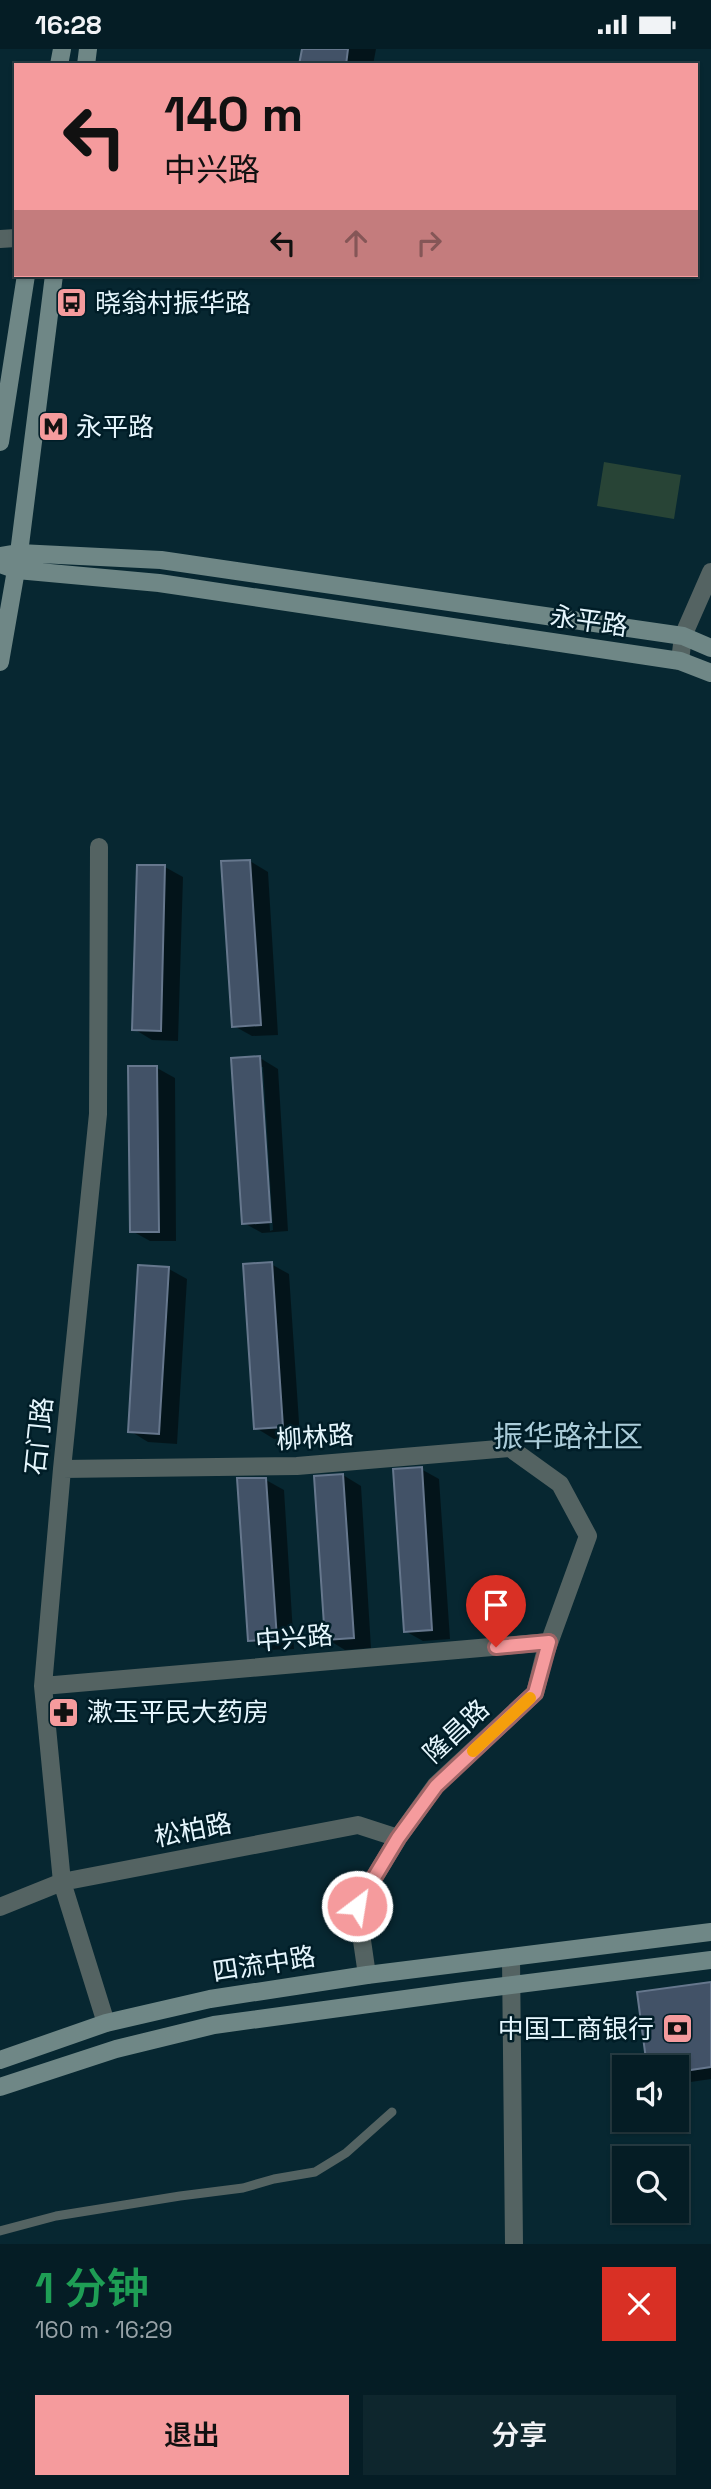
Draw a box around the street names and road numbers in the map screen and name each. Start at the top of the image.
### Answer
street label: 永平路 [548,599,630,643]
street label: 石门路 [18,1395,60,1477]
street label: 柳林路 [275,1417,355,1457]
street label: 中兴路 [254,1618,334,1658]
street label: 隆昌路 [416,1692,496,1770]
street label: 松柏路 [151,1806,235,1854]
street label: 四流中路 [210,1939,318,1989]

